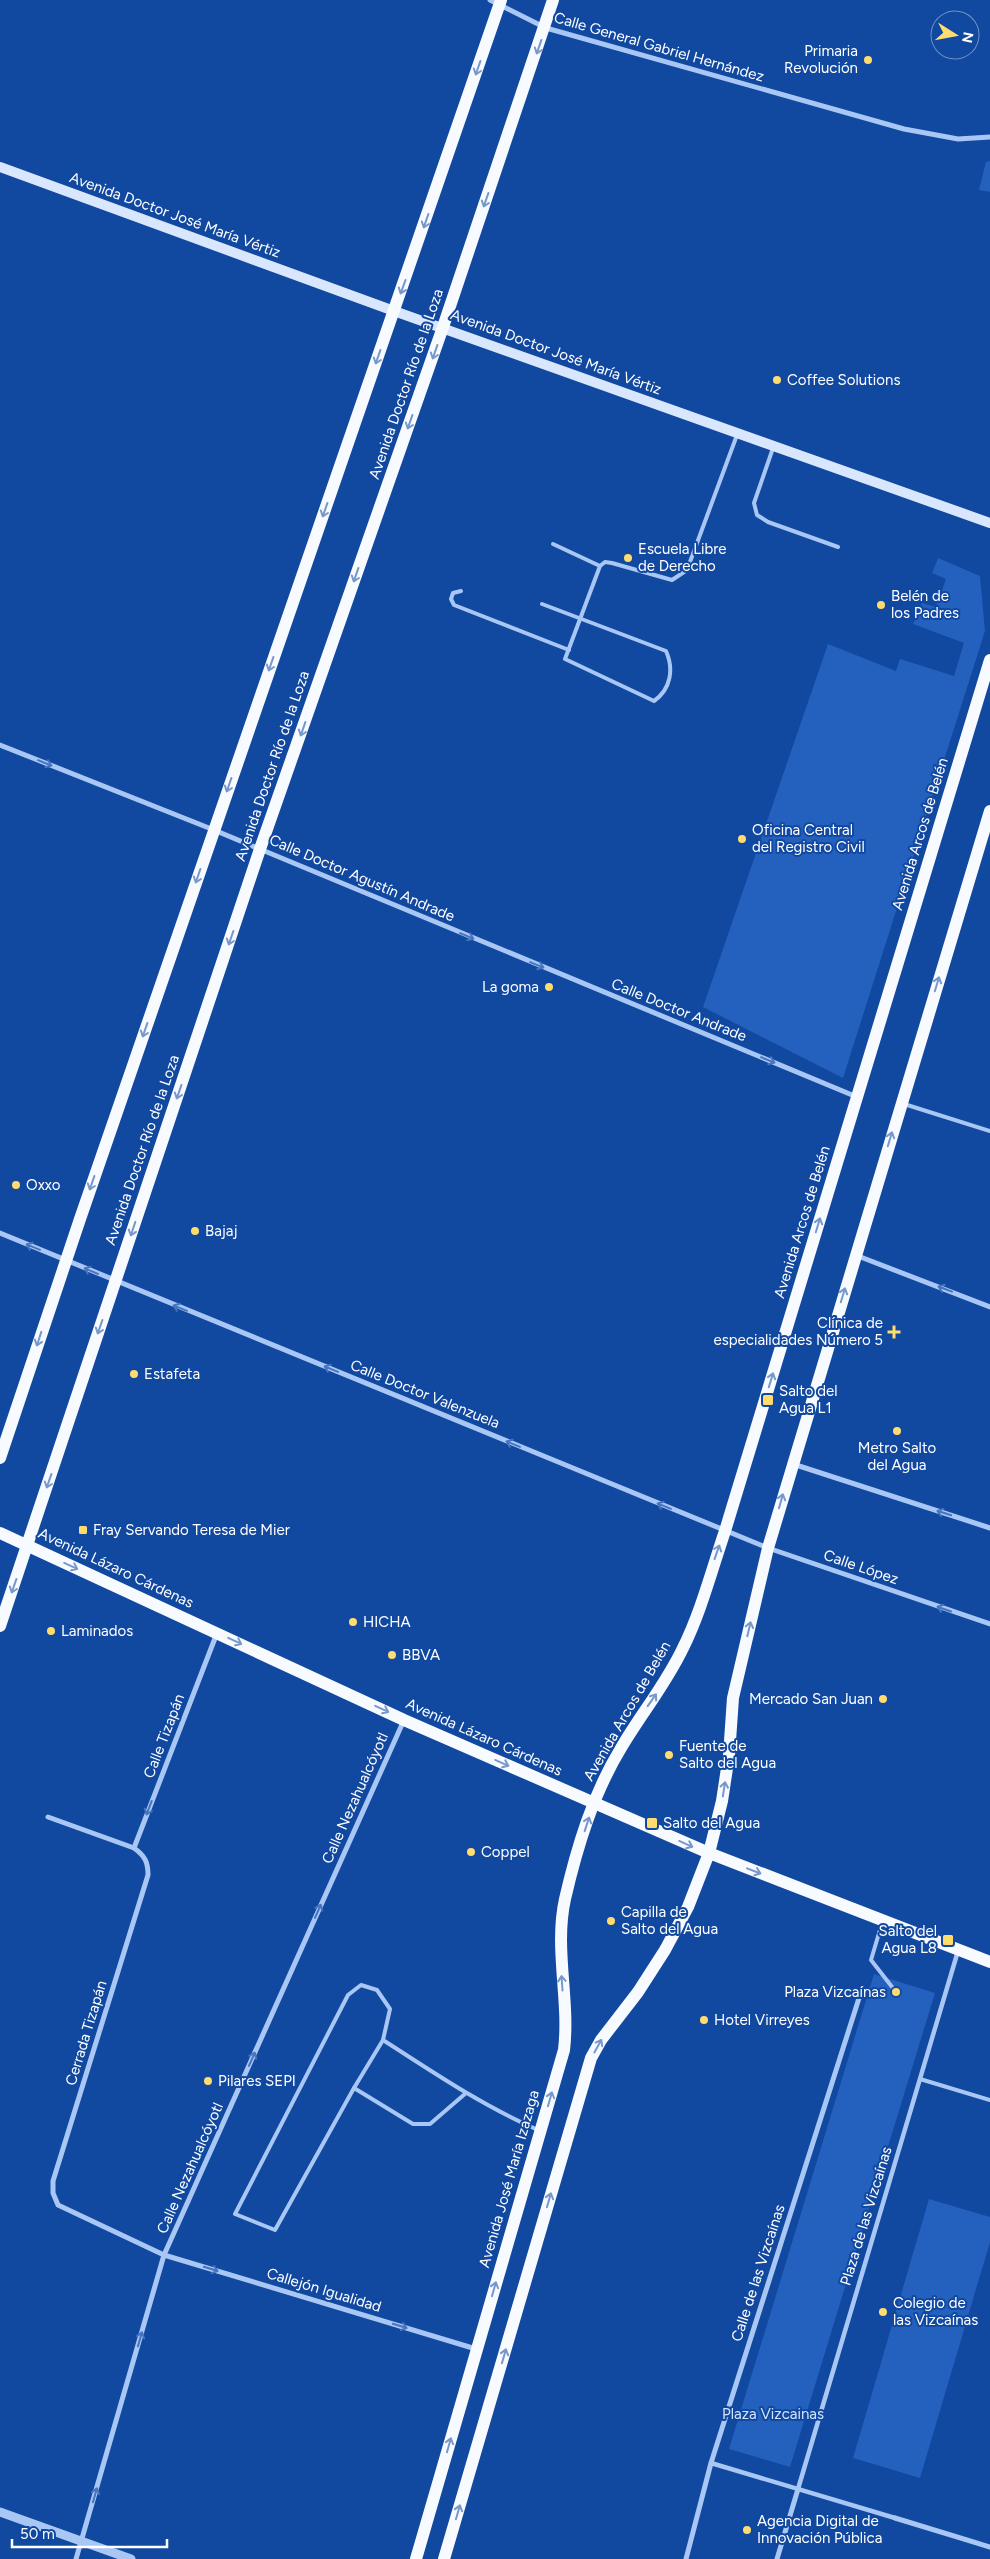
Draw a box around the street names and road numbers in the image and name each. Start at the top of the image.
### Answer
street label: Calle General Gabriel Hernández [552,8,766,86]
street label: Avenida Doctor José María Vértiz [67,168,283,262]
street label: Avenida Doctor Río de la Loza [365,286,447,482]
street label: Avenida Doctor José María Vértiz [448,305,664,399]
street label: Avenida Doctor Río de la Loza [231,668,313,864]
street label: Avenida Arcos de Belén [888,756,952,912]
street label: Calle Doctor Agustín Andrade [267,831,457,925]
street label: Calle Doctor Andrade [609,975,749,1045]
street label: Avenida Doctor Río de la Loza [101,1052,183,1248]
street label: Avenida Arcos de Belén [770,1144,834,1300]
street label: Calle Doctor Valenzuela [348,1356,502,1432]
street label: Avenida Lázaro Cárdenas [36,1524,196,1612]
street label: Calle López [821,1546,901,1588]
street label: Avenida Arcos de Belén [580,1638,674,1784]
street label: Calle Tizapán [140,1691,188,1781]
street label: Avenida Lázaro Cárdenas [403,1694,565,1780]
street label: Calle Nezahualcóyotl [318,1730,392,1866]
street label: Cerrada Tizapán [62,1978,110,2088]
street label: Avenida José María Izazaga [475,2088,543,2270]
street label: Calle Nezahualcóyotl [153,2100,227,2236]
street label: Plaza de las Vizcaínas [836,2144,896,2288]
street label: Calle de las Vizcaínas [727,2202,789,2344]
street label: Callejón Igualidad [264,2264,384,2316]

